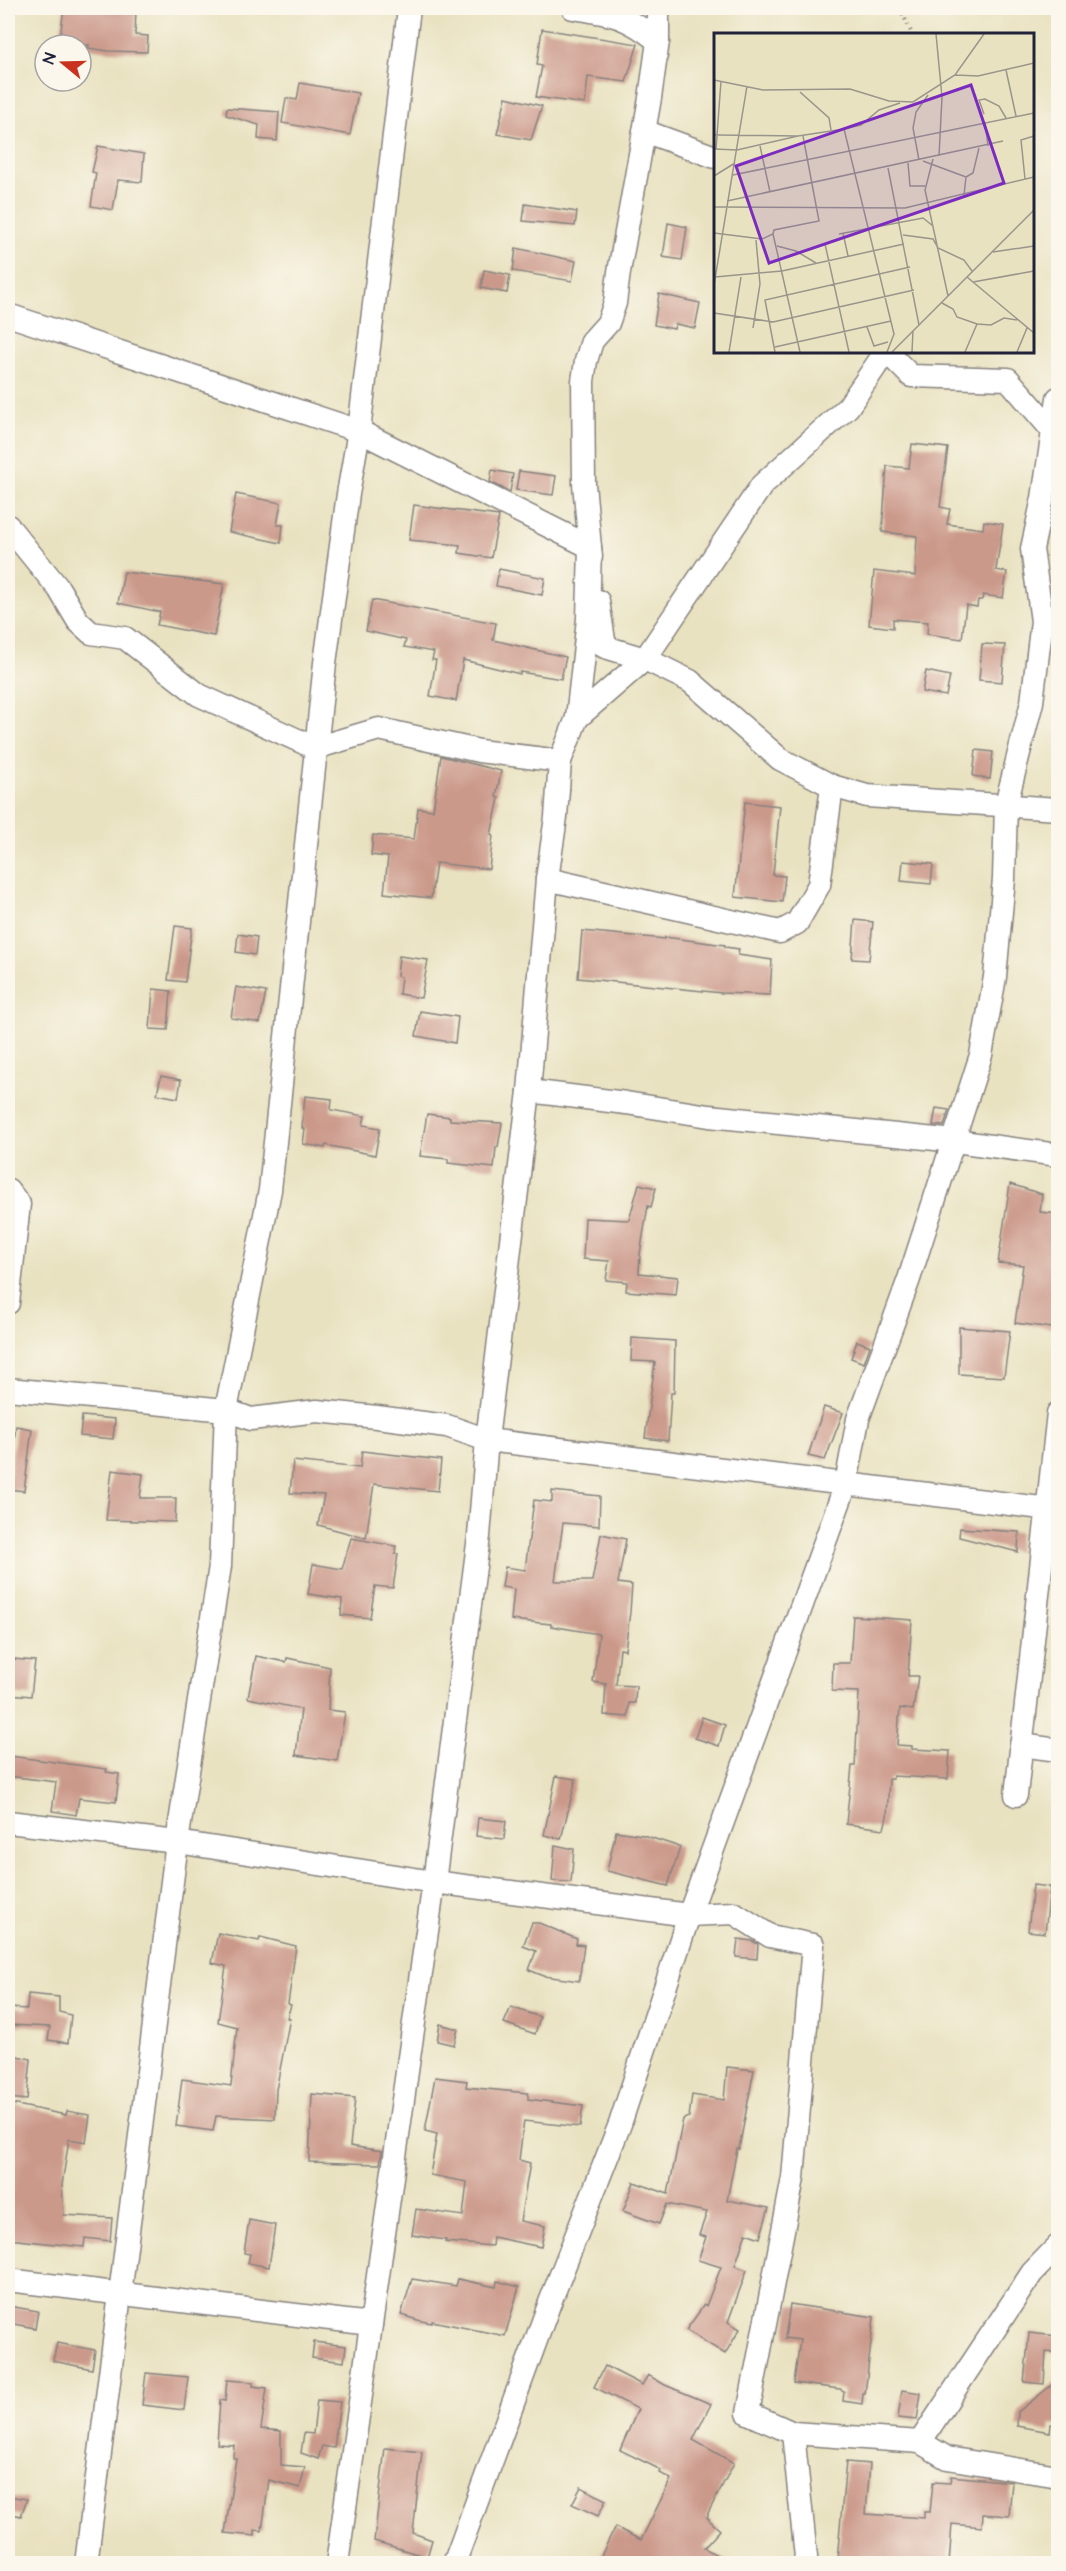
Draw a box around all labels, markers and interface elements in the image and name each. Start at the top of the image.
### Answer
north arrow [33,33,93,93]
inset map [714,33,1033,352]
text: N [38,50,62,67]

